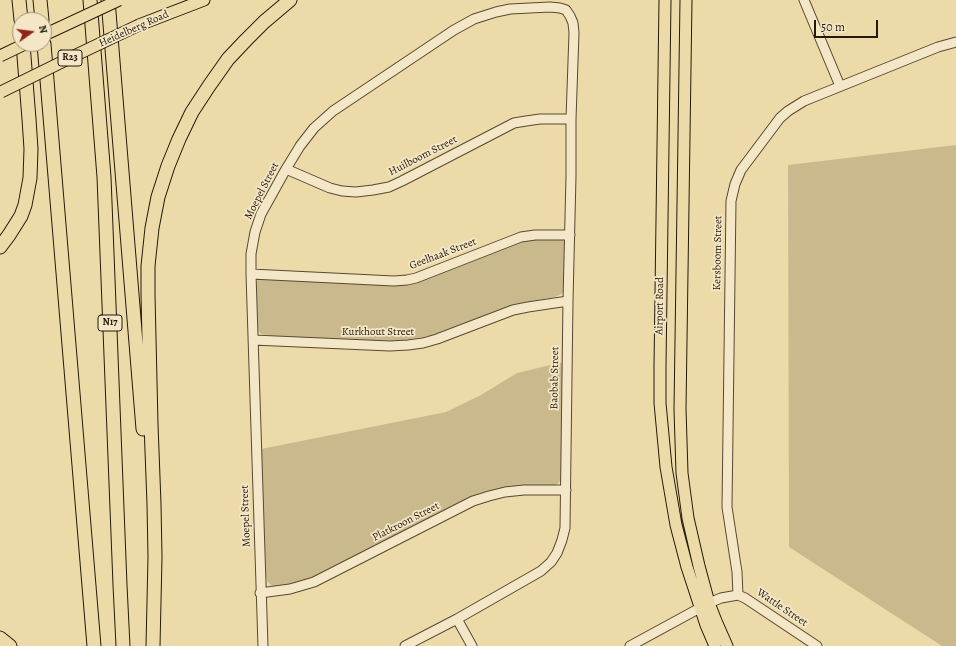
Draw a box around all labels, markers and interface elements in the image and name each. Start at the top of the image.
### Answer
street label: Heidelberg Road [97,8,171,50]
north arrow [12,12,52,52]
scale bar [816,12,880,38]
text: 50 m [821,19,845,35]
text: N [35,24,51,35]
road number: R23 [58,50,82,66]
street label: Huilboom Street [387,133,459,179]
street label: Moepel Street [242,160,282,222]
street label: Kersboom Street [711,215,725,291]
street label: Geelhaak Street [408,235,478,273]
street label: Airport Road [653,277,667,335]
road number: N17 [98,315,122,331]
street label: Kurkhout Street [342,325,414,339]
street label: Baobab Street [548,347,562,409]
street label: Moepel Street [238,485,254,547]
street label: Platkroon Street [370,499,442,545]
street label: Wattle Street [754,586,810,630]

